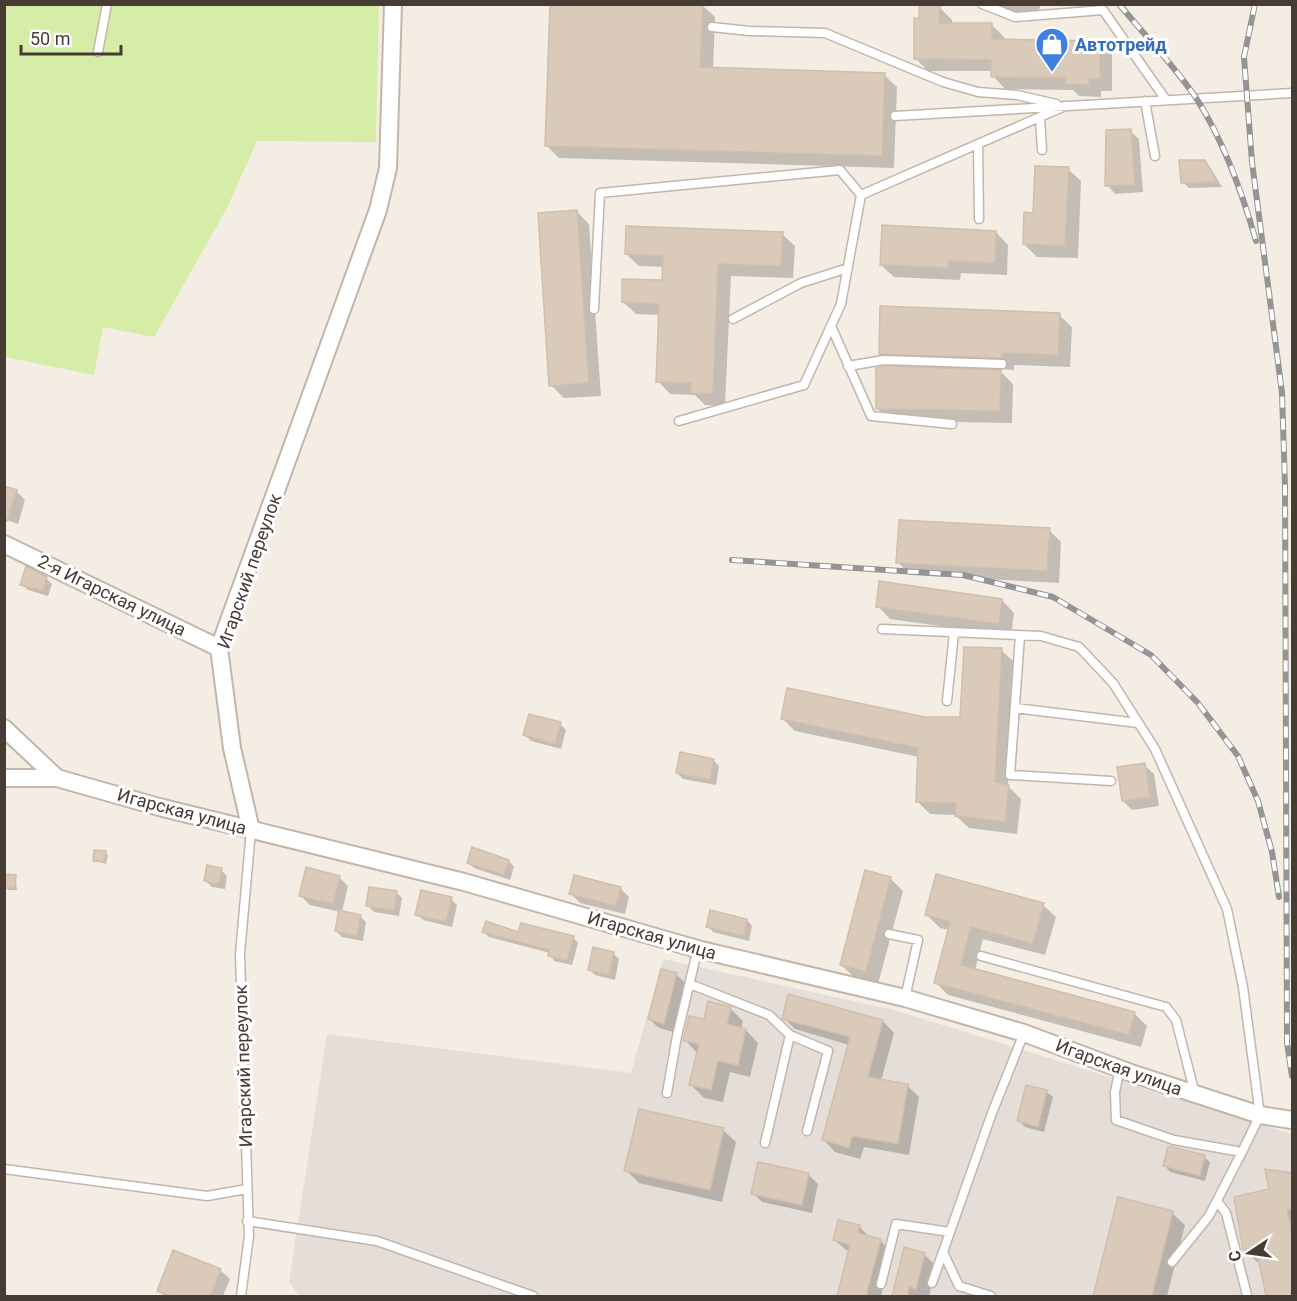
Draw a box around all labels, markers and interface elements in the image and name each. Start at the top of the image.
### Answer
scale bar [21,18,122,56]
shop icon: Автотрейд [1034,26,1070,73]
text: 50 m [30,28,70,49]
place label: Автотрейд [1075,34,1167,55]
street label: Игарский переулок [213,490,286,651]
street label: 2-я Игарская улица [34,550,190,640]
street label: Игарская улица [115,784,249,838]
street label: Игарская улица [585,907,719,963]
street label: Игарский переулок [230,984,256,1148]
street label: Игарская улица [1053,1034,1185,1100]
north arrow [1219,1223,1279,1283]
text: С [1224,1249,1245,1263]

